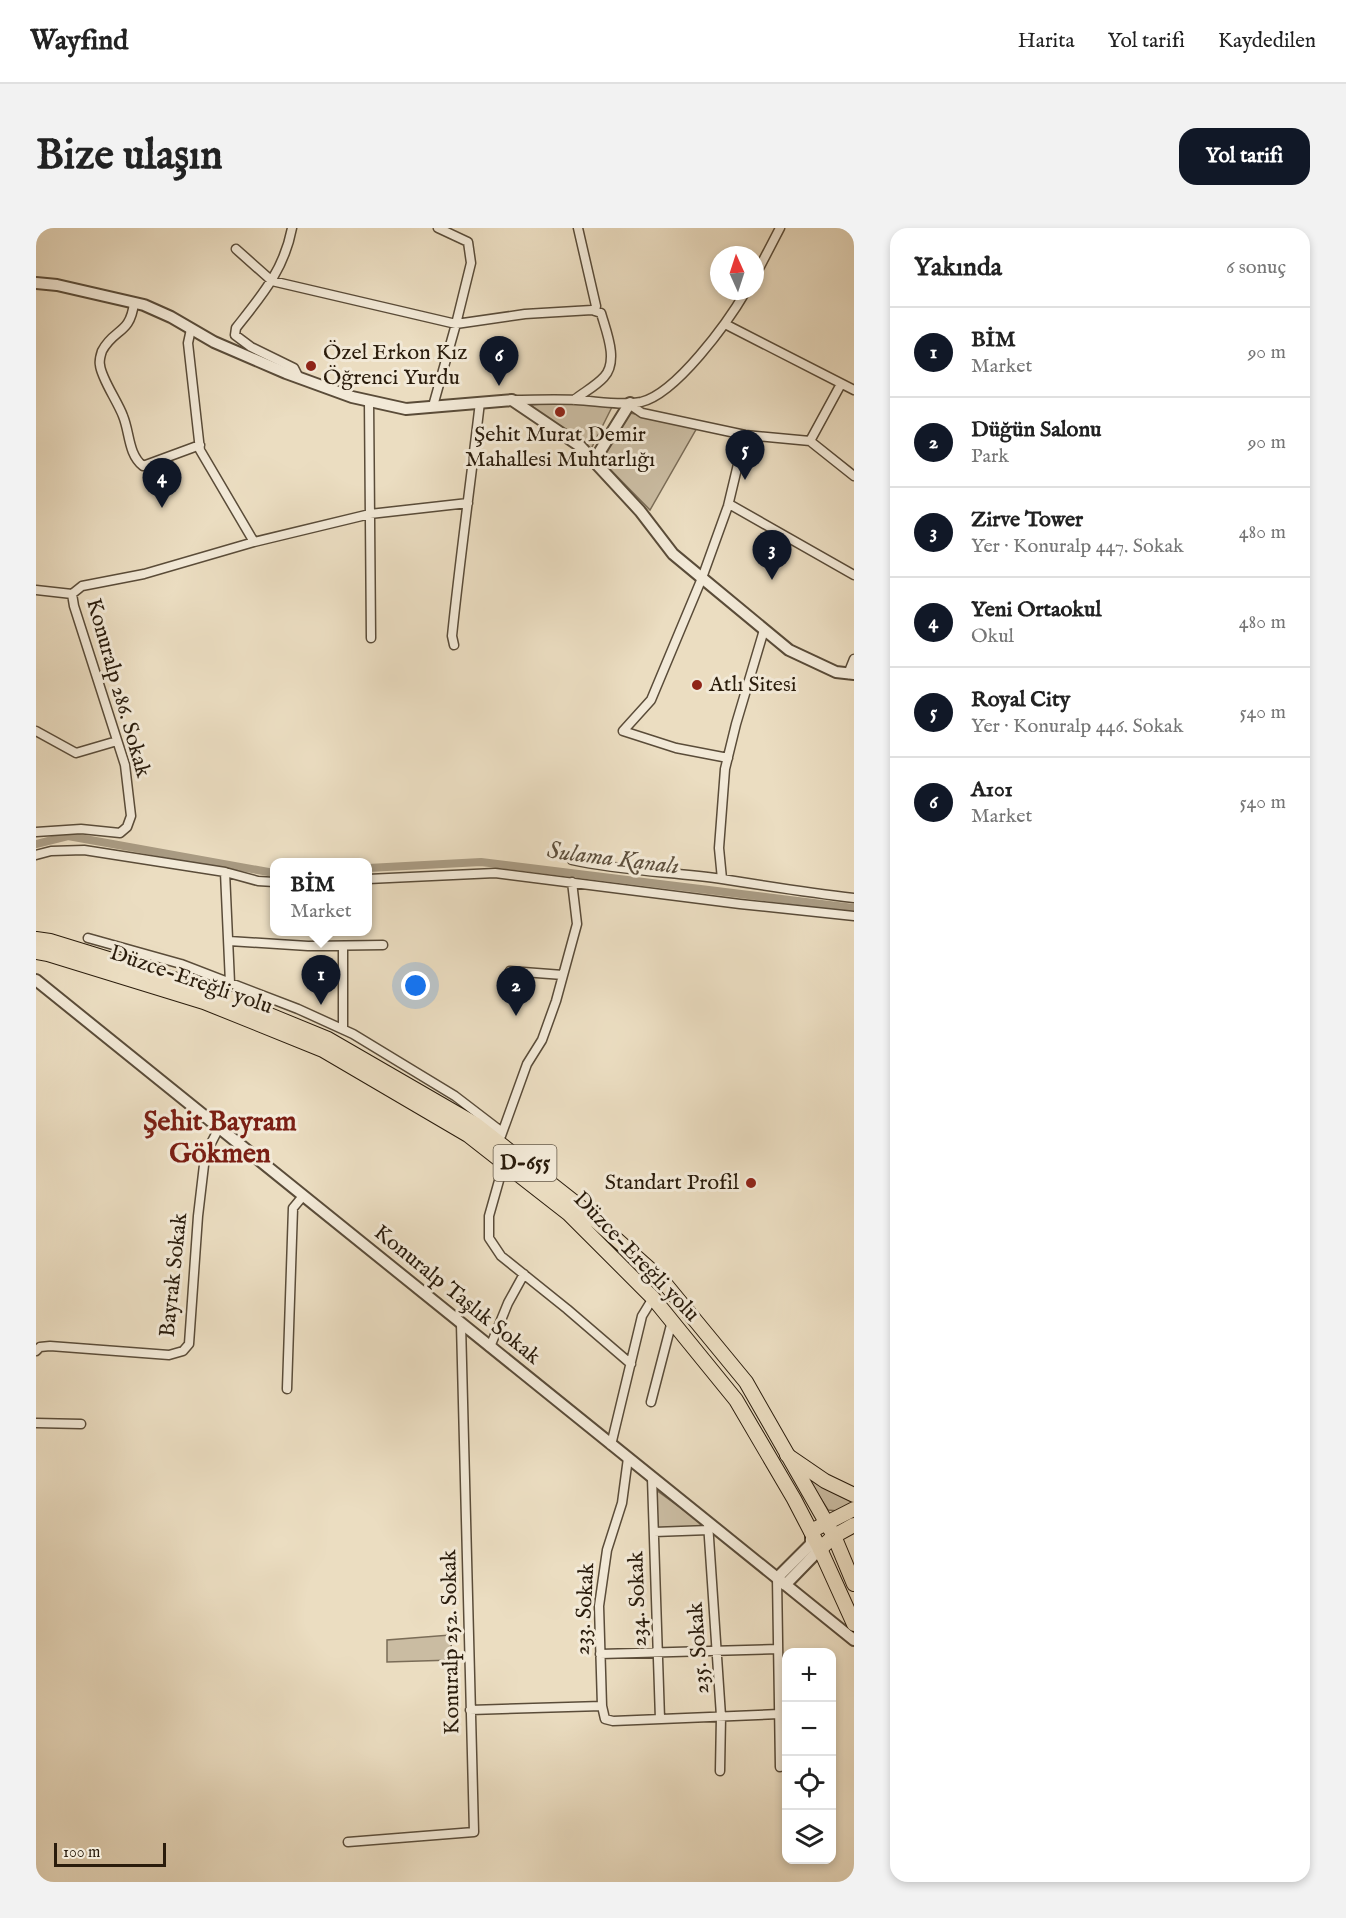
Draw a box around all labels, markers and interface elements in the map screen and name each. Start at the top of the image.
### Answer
text: Wayfind [30,24,128,59]
text: Harita [1018,28,1075,55]
text: Yol tarifi [1108,28,1185,55]
text: Kaydedilen [1218,28,1316,55]
button: Yol tarifi [1179,128,1310,185]
text: Bize ulaşın [36,130,223,183]
north arrow [710,246,764,300]
text: Yakında [914,251,1002,284]
text: 6 sonuç [1226,255,1286,280]
text: BİM [971,326,1016,354]
pin: 6 [480,336,518,386]
place label: Özel Erkon Kız Öğrenci Yurdu [323,339,467,392]
text: 1 [930,340,937,365]
text: 90 m [1248,340,1286,365]
text: Market [971,354,1032,379]
marker: Özel Erkon Kız Öğrenci Yurdu [304,359,318,373]
marker: Şehit Murat Demir Mahallesi Muhtarlığı [553,405,567,419]
text: Düğün Salonu [971,416,1101,444]
place label: Şehit Murat Demir Mahallesi Muhtarlığı [465,421,655,474]
pin: 5 [726,430,764,480]
text: 2 [929,430,938,455]
text: 90 m [1248,430,1286,455]
text: Park [971,444,1009,469]
pin: 4 [142,458,182,508]
text: Zirve Tower [971,506,1083,534]
text: 3 [930,520,937,545]
text: 480 m [1239,520,1286,545]
pin: 3 [752,530,792,580]
text: Yer · Konuralp 447. Sokak [971,534,1184,559]
street label: Konuralp 286. Sokak [79,595,157,781]
text: Yeni Ortaokul [971,596,1102,624]
text: 4 [929,610,938,635]
text: 480 m [1239,610,1286,635]
text: Okul [971,624,1014,649]
place label: Atlı Sitesi [708,671,797,699]
marker: Atlı Sitesi [690,678,704,692]
text: Royal City [971,686,1070,714]
text: 5 [930,700,937,725]
text: 540 m [1239,700,1286,725]
text: Yer · Konuralp 446. Sokak [971,714,1183,739]
text: A101 [971,776,1013,804]
text: 6 [929,790,938,815]
text: 540 m [1239,790,1286,815]
text: Market [971,804,1032,829]
water label: Sulama Kanalı [545,836,681,882]
popup [270,858,372,936]
text: BİM [290,871,335,899]
text: Market [290,899,352,924]
street label: Düzce-Ereğli yolu [106,939,276,1021]
pin: 1 [302,956,340,1005]
pin: 2 [496,966,536,1016]
your location [401,971,430,1000]
district label: Şehit Bayram Gökmen [143,1105,297,1172]
road number: D-655 [494,1145,556,1181]
place label: Standart Profil [605,1169,739,1197]
marker: Standart Profil [744,1176,758,1190]
street label: Düzce-Ereğli yolu [567,1186,705,1328]
street label: Bayrak Sokak [154,1211,194,1339]
street label: Konuralp Taşlık Sokak [368,1219,546,1371]
street label: Konuralp 252. Sokak [435,1549,467,1735]
street label: 234. Sokak [622,1551,654,1647]
street label: 233. Sokak [569,1562,601,1656]
street label: 235. Sokak [682,1601,716,1695]
map controls [782,1648,836,1864]
button: + [782,1648,836,1702]
button: − [782,1702,836,1756]
button: locate [782,1756,836,1810]
button: layers [782,1810,836,1864]
scale bar [54,1840,166,1868]
text: 100 m [63,1843,100,1863]

